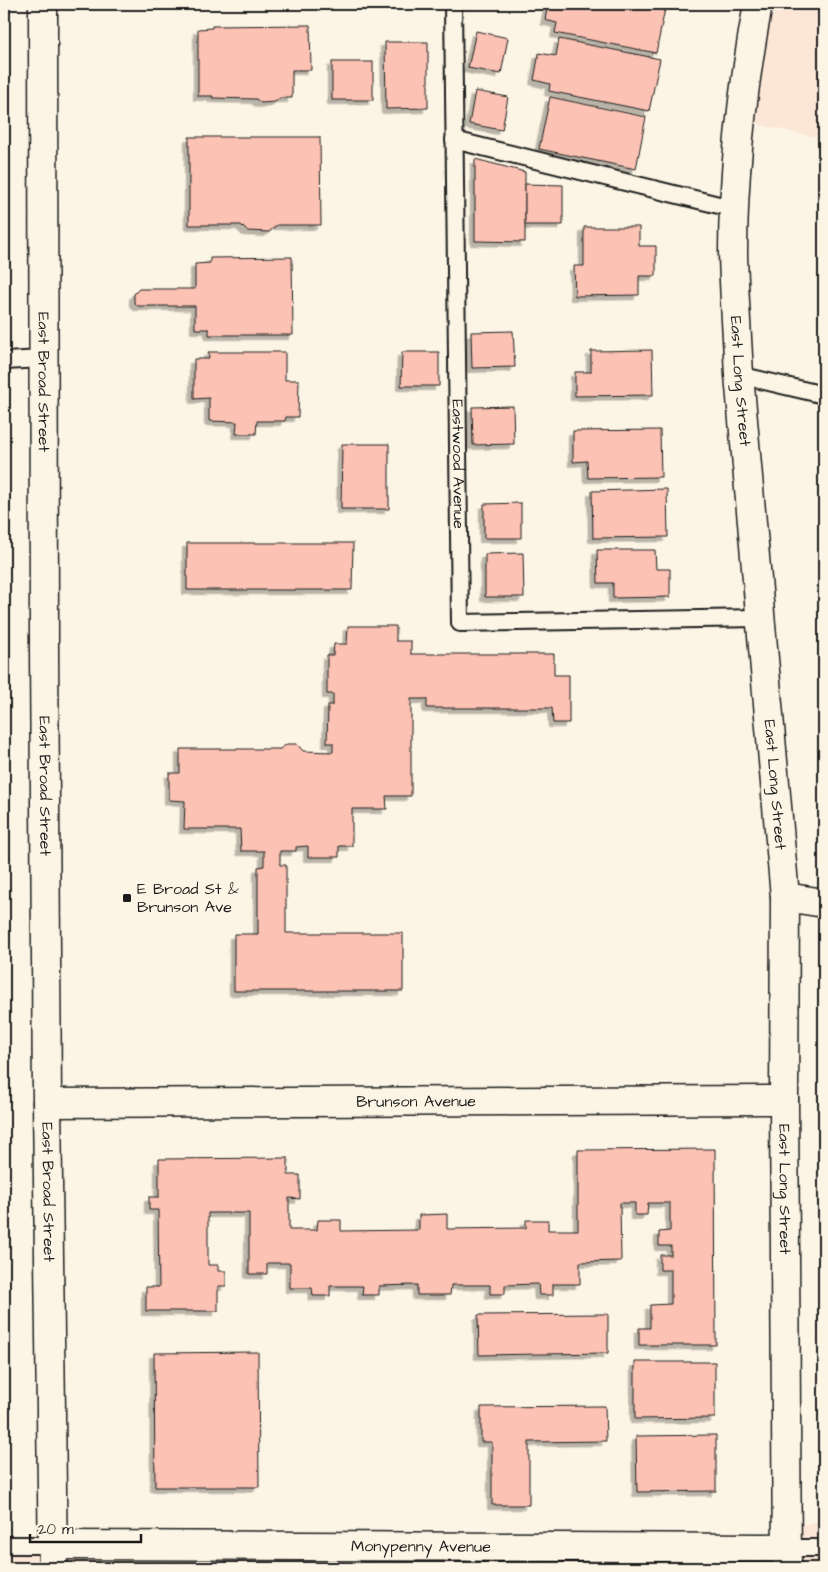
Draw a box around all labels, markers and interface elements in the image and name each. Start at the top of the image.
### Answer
street label: East Broad Street [32,312,55,452]
street label: East Long Street [725,315,756,448]
street label: Eastwood Avenue [446,399,470,529]
street label: East Broad Street [33,716,56,857]
street label: East Long Street [758,719,792,851]
place label: E Broad St & Brunson Ave [137,878,239,918]
marker: E Broad St & Brunson Ave [121,892,133,904]
street label: Brunson Avenue [356,1090,476,1113]
street label: East Broad Street [36,1122,60,1263]
street label: East Long Street [773,1124,796,1255]
scale bar [30,1512,141,1544]
text: 20 m [38,1519,74,1540]
street label: Monypenny Avenue [351,1535,491,1559]

